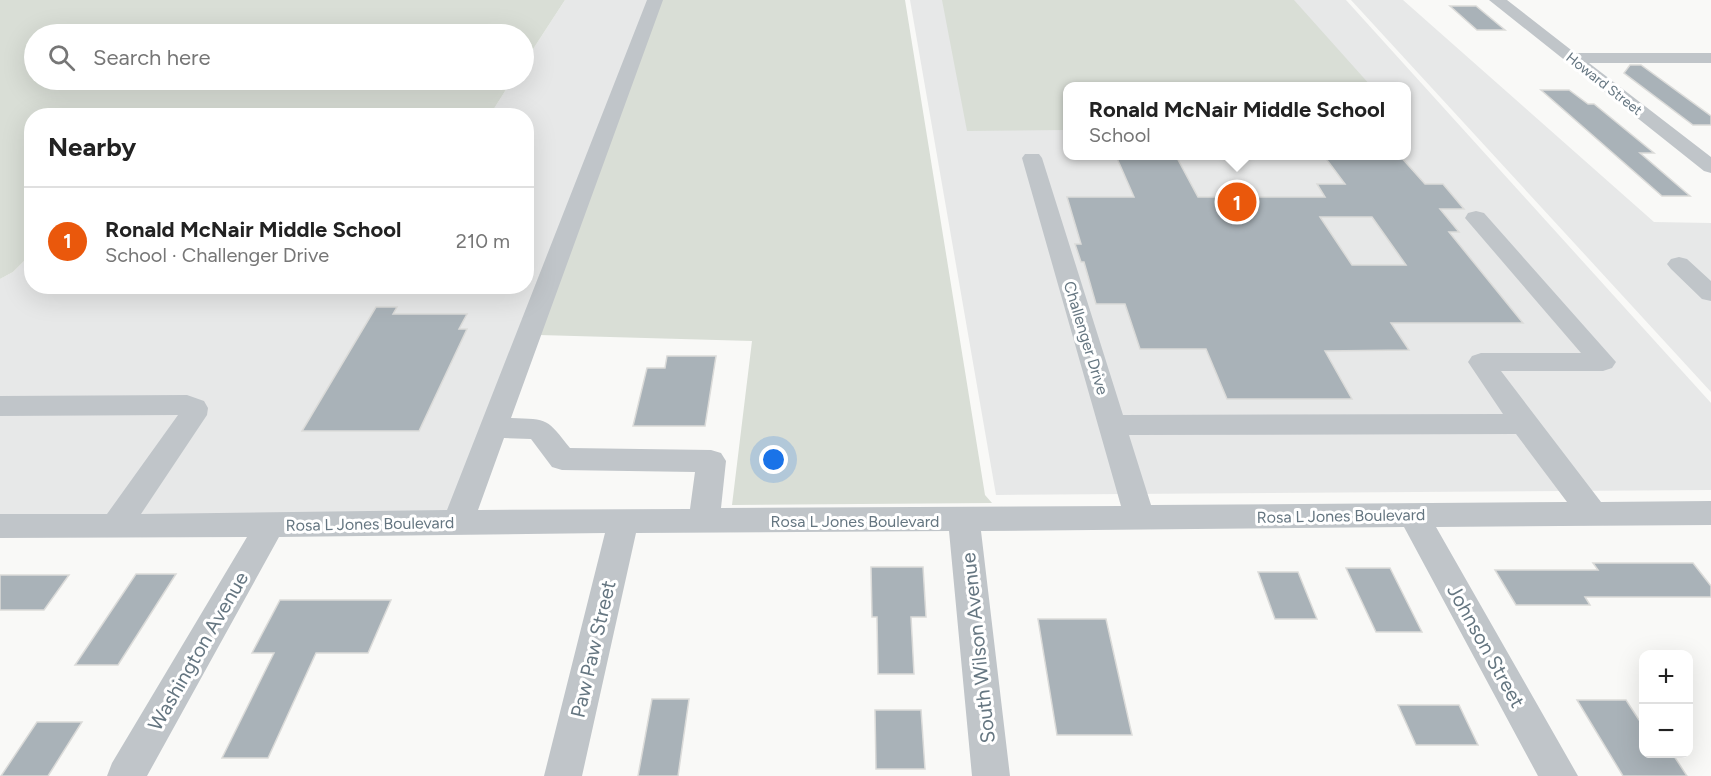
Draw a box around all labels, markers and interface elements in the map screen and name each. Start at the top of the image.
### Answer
search box [24,24,534,90]
icon: search [45,41,78,74]
text: Search here [93,44,211,71]
street label: Howard Street [1563,49,1645,119]
popup [1063,82,1411,160]
text: Ronald McNair Middle School [1089,96,1385,123]
text: School [1089,123,1151,147]
text: Nearby [48,131,136,163]
pin: 1 [1218,180,1256,224]
text: Ronald McNair Middle School [105,216,401,243]
text: 1 [63,229,72,253]
text: 210 m [456,229,510,253]
text: School · Challenger Drive [105,243,329,267]
street label: Challenger Drive [1060,279,1112,397]
your location [759,445,788,474]
street label: Rosa L Jones Boulevard [1256,505,1426,527]
street label: Rosa L Jones Boulevard [771,512,939,531]
street label: Rosa L Jones Boulevard [285,513,455,535]
street label: South Wilson Avenue [956,551,1000,745]
street label: Washington Avenue [143,567,253,735]
street label: Paw Paw Street [566,578,620,720]
street label: Johnson Street [1442,580,1530,712]
map controls [1639,650,1693,758]
button: + [1639,650,1693,704]
button: − [1639,704,1693,758]

